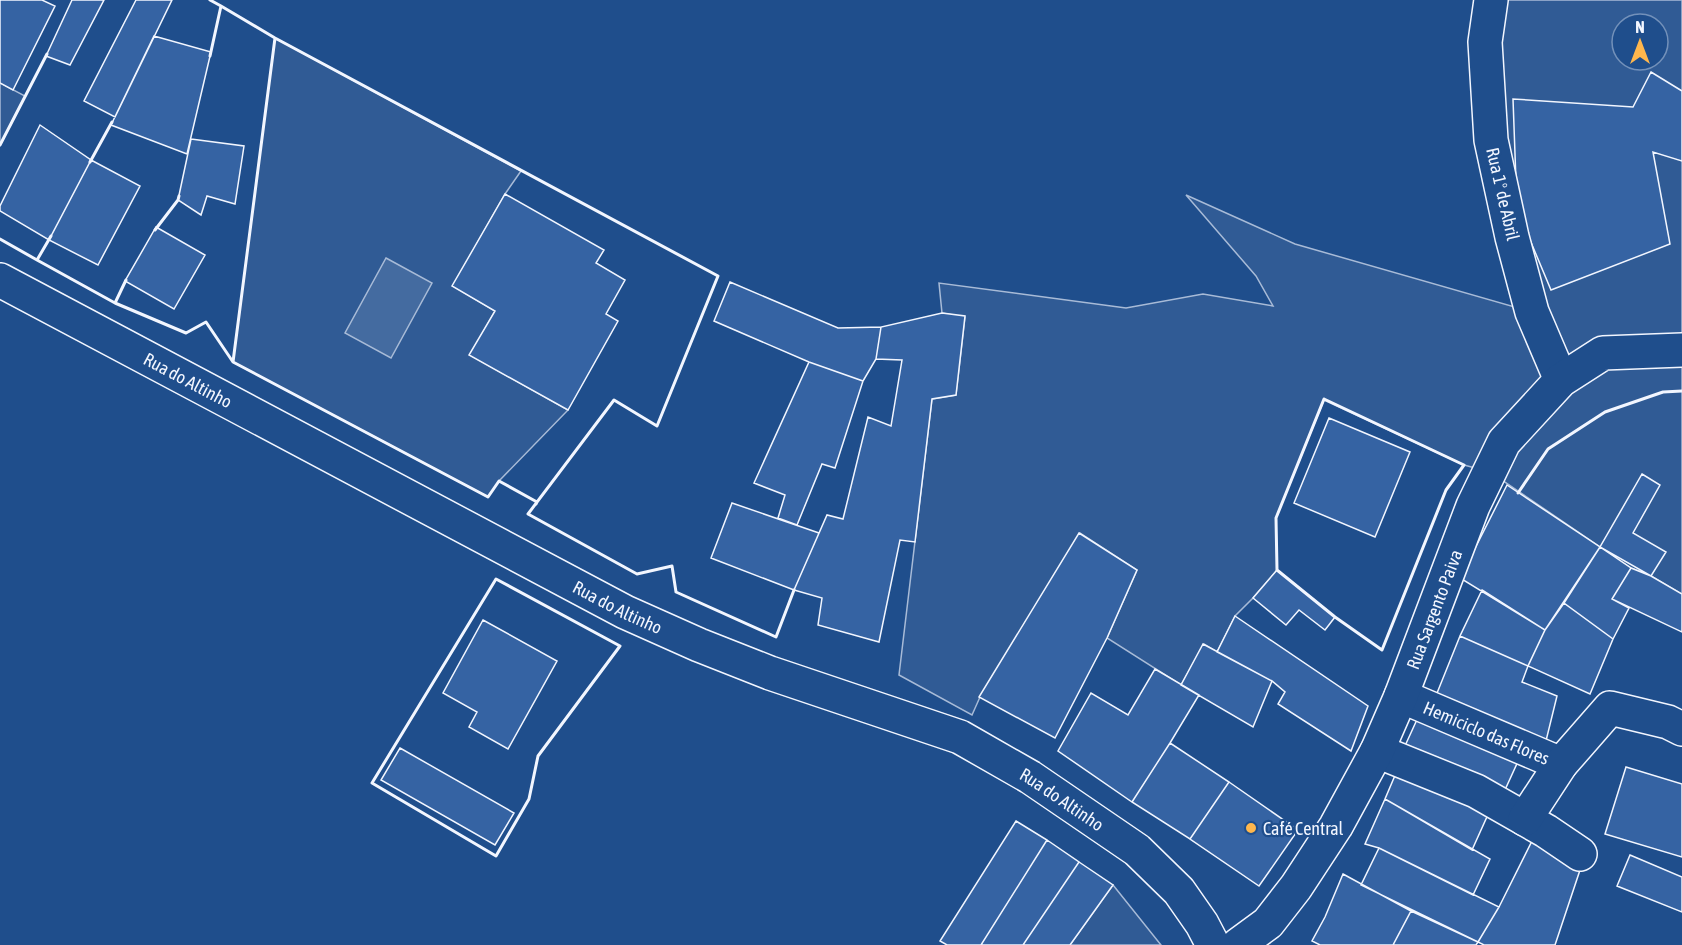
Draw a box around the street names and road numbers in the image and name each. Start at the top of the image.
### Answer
street label: Rua 1º de Abril [1482,145,1524,243]
street label: Rua do Altinho [140,348,236,412]
street label: Rua Sargento Paiva [1402,547,1466,672]
street label: Rua do Altinho [570,576,666,638]
street label: Hemiciclo das Flores [1420,696,1553,768]
street label: Rua do Altinho [1016,763,1108,835]

